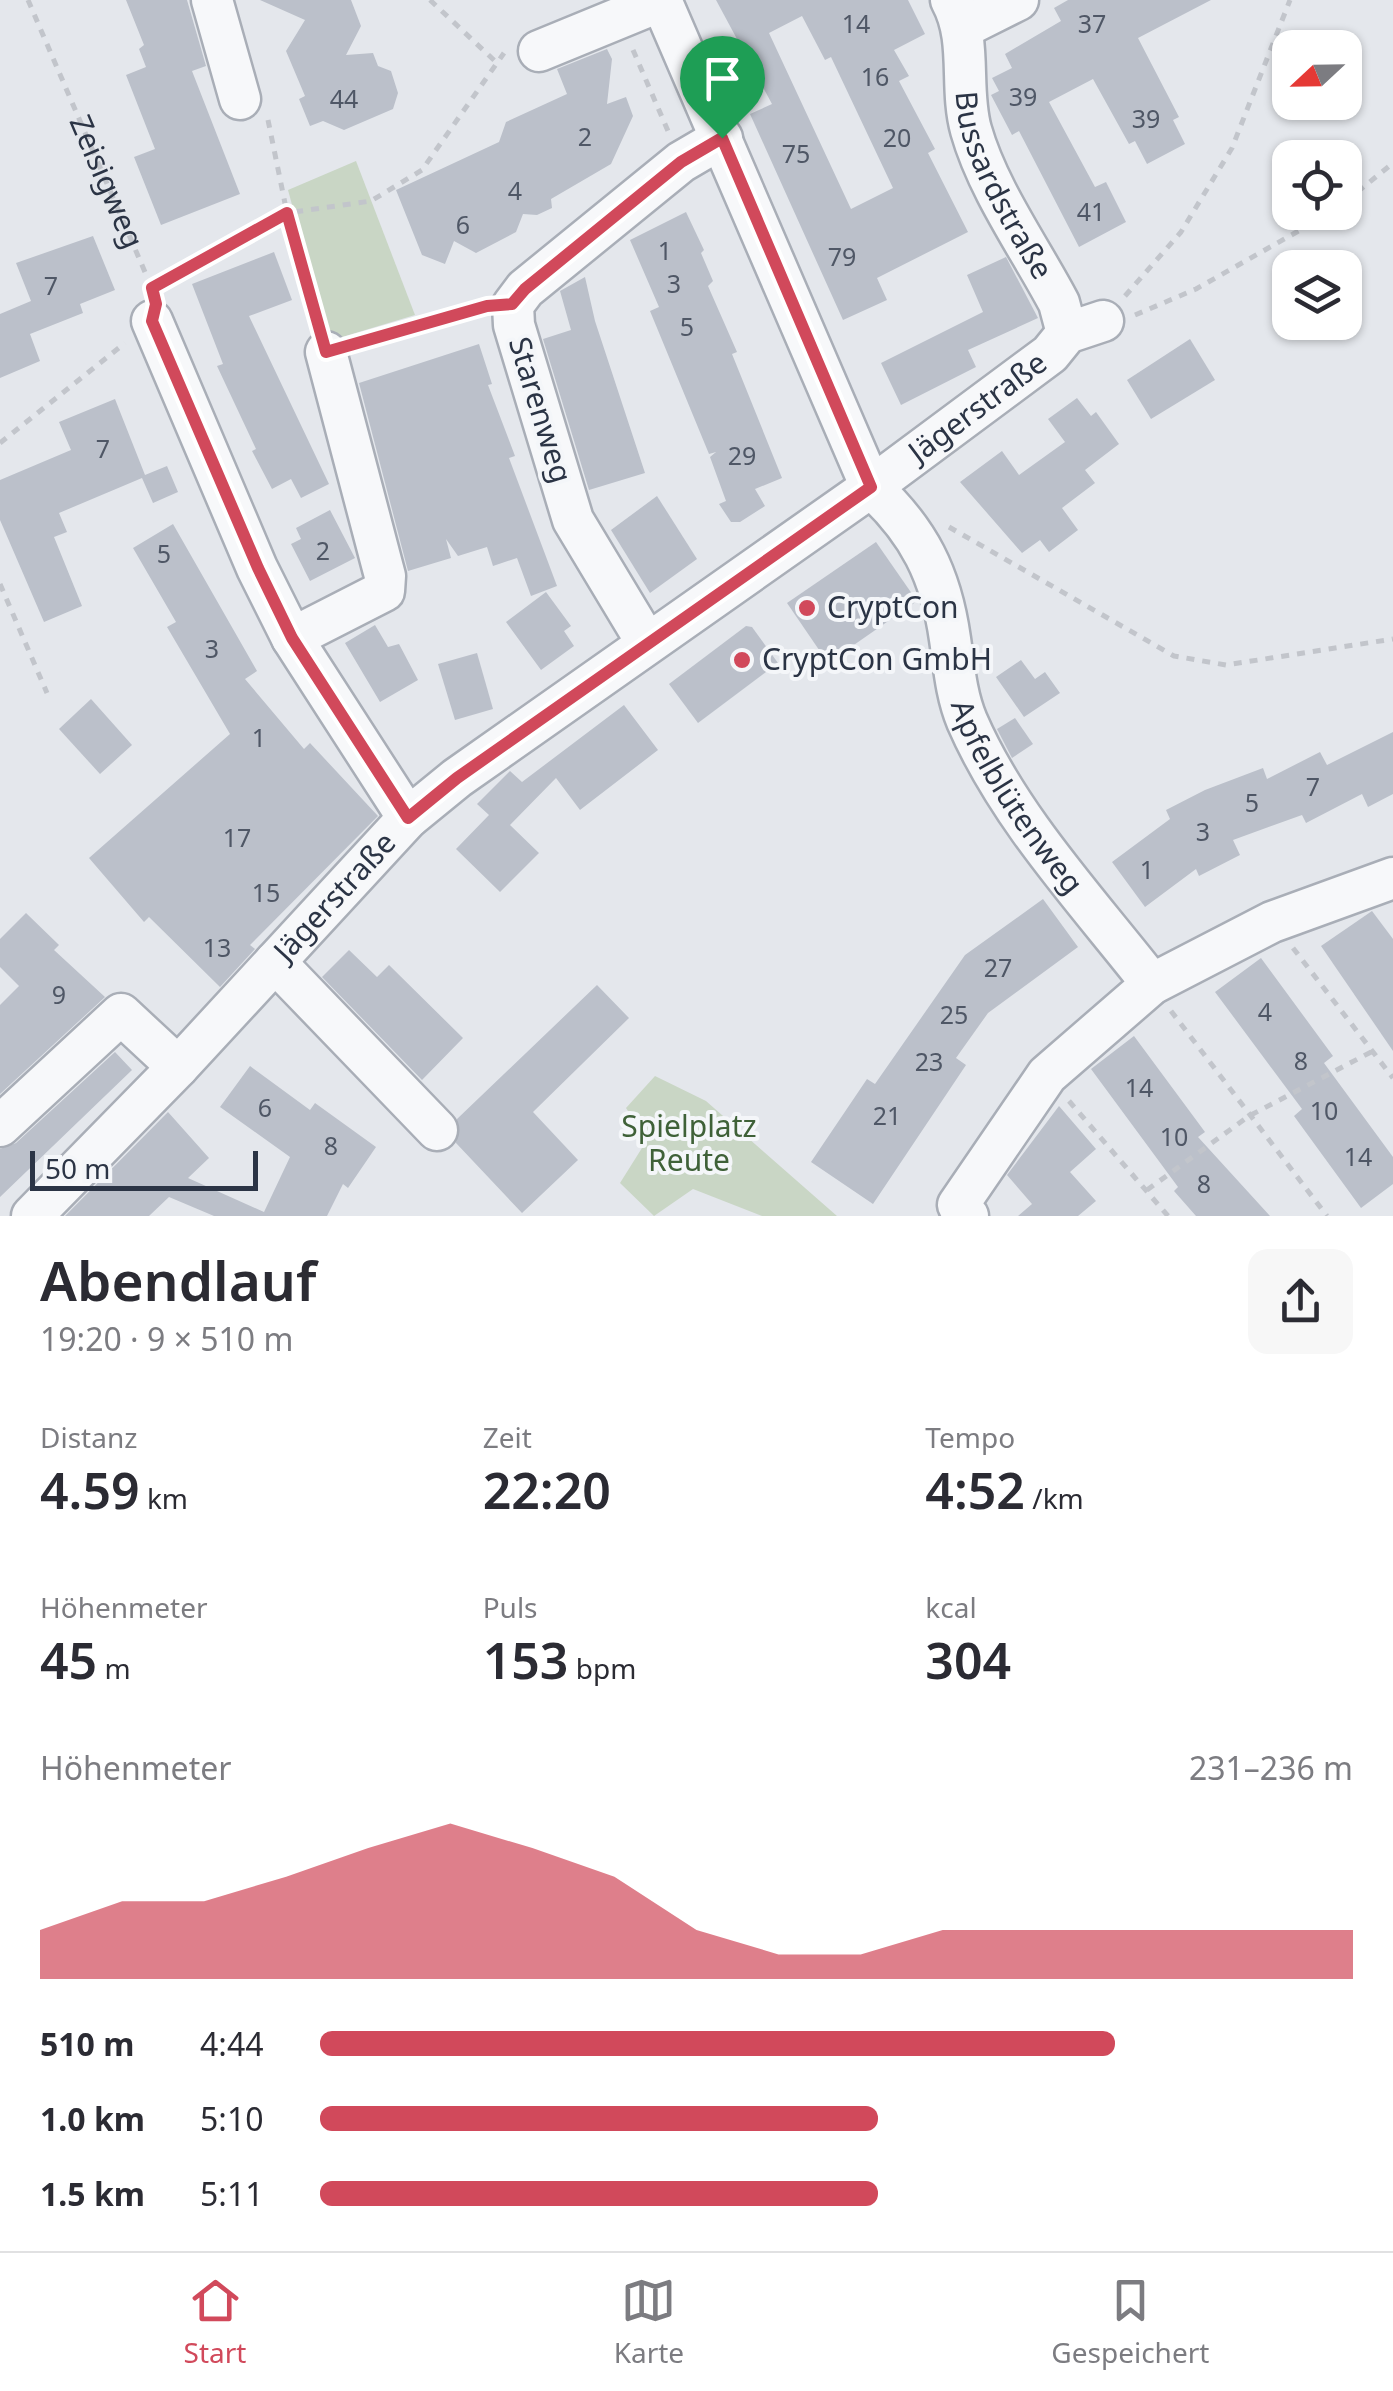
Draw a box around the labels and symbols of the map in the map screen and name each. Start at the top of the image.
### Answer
house number: 14 [842,6,870,40]
house number: 37 [1078,6,1106,40]
north arrow [1272,30,1362,120]
pin [680,36,765,139]
house number: 16 [861,59,889,93]
house number: 39 [1009,79,1037,113]
house number: 44 [330,81,358,115]
street label: Bussardstraße [946,89,1063,286]
house number: 39 [1132,101,1160,135]
street label: Zeisigweg [61,108,154,254]
house number: 2 [578,119,592,153]
house number: 20 [883,120,911,154]
house number: 75 [782,136,810,170]
house number: 4 [508,173,522,207]
house number: 41 [1077,194,1105,228]
house number: 6 [456,207,470,241]
house number: 1 [658,233,672,267]
house number: 79 [828,239,856,273]
house number: 3 [667,266,681,300]
house number: 7 [44,268,58,302]
house number: 5 [680,309,694,343]
street label: Starenweg [500,332,583,487]
street label: Jägerstraße [897,341,1054,473]
house number: 7 [96,431,110,465]
house number: 29 [728,438,756,472]
house number: 2 [316,533,330,567]
house number: 5 [157,536,171,570]
place label: CryptCon [827,586,959,627]
marker: CryptCon [796,597,818,619]
house number: 3 [205,631,219,665]
place label: CryptCon GmbH [762,638,992,679]
marker: CryptCon GmbH [731,649,753,671]
street label: Apfelblütenweg [942,694,1093,902]
house number: 1 [252,720,266,754]
house number: 7 [1306,769,1320,803]
house number: 5 [1245,785,1259,819]
house number: 3 [1196,814,1210,848]
house number: 17 [223,820,251,854]
street label: Jägerstraße [262,822,404,972]
house number: 1 [1140,852,1154,886]
house number: 15 [252,875,280,909]
house number: 13 [203,930,231,964]
house number: 27 [984,950,1012,984]
house number: 9 [52,977,66,1011]
house number: 4 [1258,994,1272,1028]
house number: 25 [940,997,968,1031]
house number: 8 [1294,1043,1308,1077]
house number: 23 [915,1044,943,1078]
house number: 14 [1125,1070,1153,1104]
house number: 6 [258,1090,272,1124]
house number: 10 [1310,1093,1338,1127]
house number: 21 [873,1098,901,1132]
park label: Spielplatz Reute [621,1105,757,1180]
house number: 10 [1160,1119,1188,1153]
house number: 8 [324,1128,338,1162]
house number: 14 [1344,1139,1372,1173]
scale bar [30,1146,258,1190]
house number: 8 [1197,1166,1211,1200]

